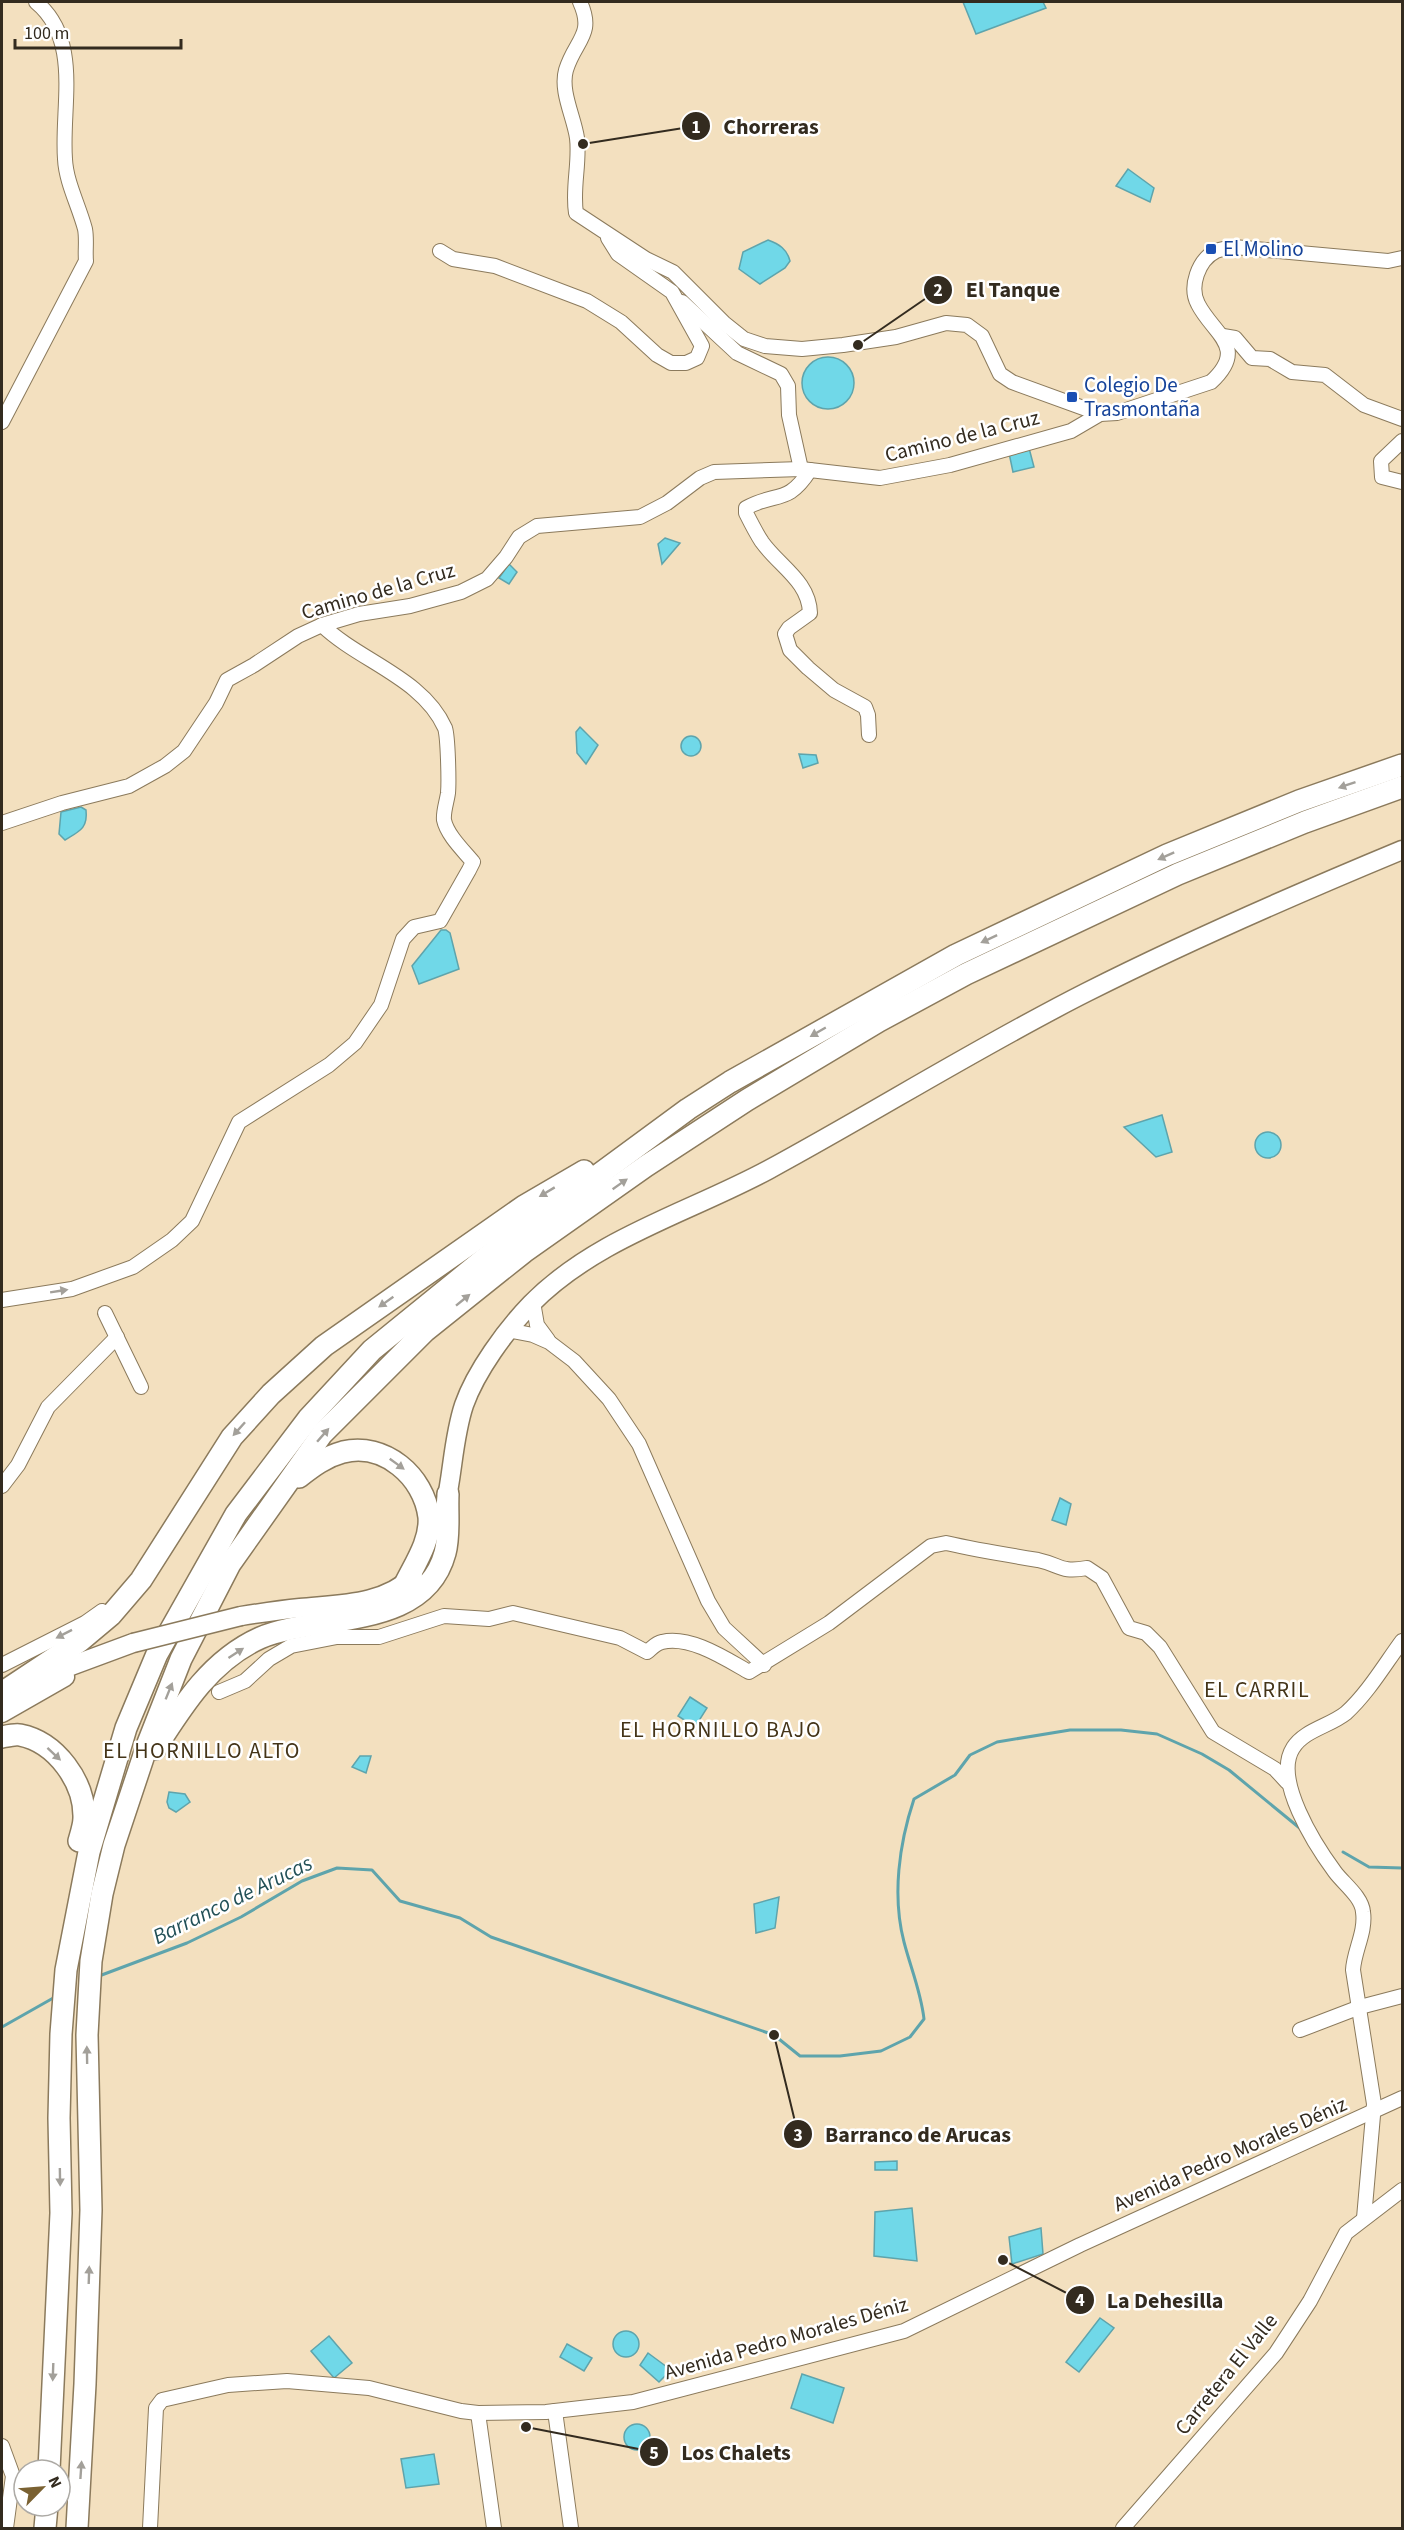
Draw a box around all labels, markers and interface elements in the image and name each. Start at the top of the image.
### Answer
scale bar [15,12,182,50]
text: 100 m [24,21,69,46]
callout: Chorreras [681,106,831,146]
text: Chorreras [723,111,819,143]
text: 1 [691,115,701,140]
place label: El Molino [1223,234,1304,264]
marker: El Molino [1204,242,1218,256]
callout: El Tanque [923,270,1072,310]
text: El Tanque [966,274,1060,306]
text: 2 [933,278,943,303]
place label: Colegio De Trasmontaña [1084,370,1200,424]
marker: Colegio De Trasmontaña [1065,390,1079,404]
street label: Camino de la Cruz [882,402,1042,470]
street label: Camino de la Cruz [298,555,458,627]
one-way arrow [1338,780,1356,790]
one-way arrow [1156,851,1174,861]
one-way arrow [981,935,998,944]
one-way arrow [810,1026,826,1037]
one-way arrow [611,1178,627,1190]
one-way arrow [539,1187,555,1198]
one-way arrow [50,1286,69,1295]
one-way arrow [456,1295,471,1307]
one-way arrow [379,1296,395,1308]
one-way arrow [233,1421,246,1436]
one-way arrow [316,1428,329,1443]
one-way arrow [389,1458,405,1470]
one-way arrow [55,1629,72,1638]
one-way arrow [228,1648,244,1659]
district label: EL CARRIL [1204,1674,1310,1706]
one-way arrow [164,1681,174,1699]
district label: EL HORNILLO BAJO [620,1714,822,1746]
district label: EL HORNILLO ALTO [103,1735,301,1767]
one-way arrow [47,1747,62,1761]
water label: Barranco de Arucas [147,1847,318,1953]
one-way arrow [82,2045,92,2064]
street label: Avenida Pedro Morales Déniz [1109,2089,1351,2219]
callout: Barranco de Arucas [783,2114,1023,2154]
text: Barranco de Arucas [825,2119,1011,2151]
text: 3 [793,2123,803,2148]
one-way arrow [55,2167,65,2186]
one-way arrow [84,2266,93,2285]
callout: La Dehesilla [1065,2280,1235,2320]
text: La Dehesilla [1107,2285,1223,2317]
text: 4 [1075,2288,1085,2313]
street label: Avenida Pedro Morales Déniz [661,2289,911,2387]
street label: Carretera El Valle [1168,2307,1284,2441]
one-way arrow [49,2362,58,2381]
callout: Los Chalets [639,2432,803,2472]
text: Los Chalets [681,2437,791,2469]
text: 5 [649,2441,659,2466]
north arrow [12,2458,72,2518]
one-way arrow [76,2461,85,2480]
text: N [42,2473,67,2492]

